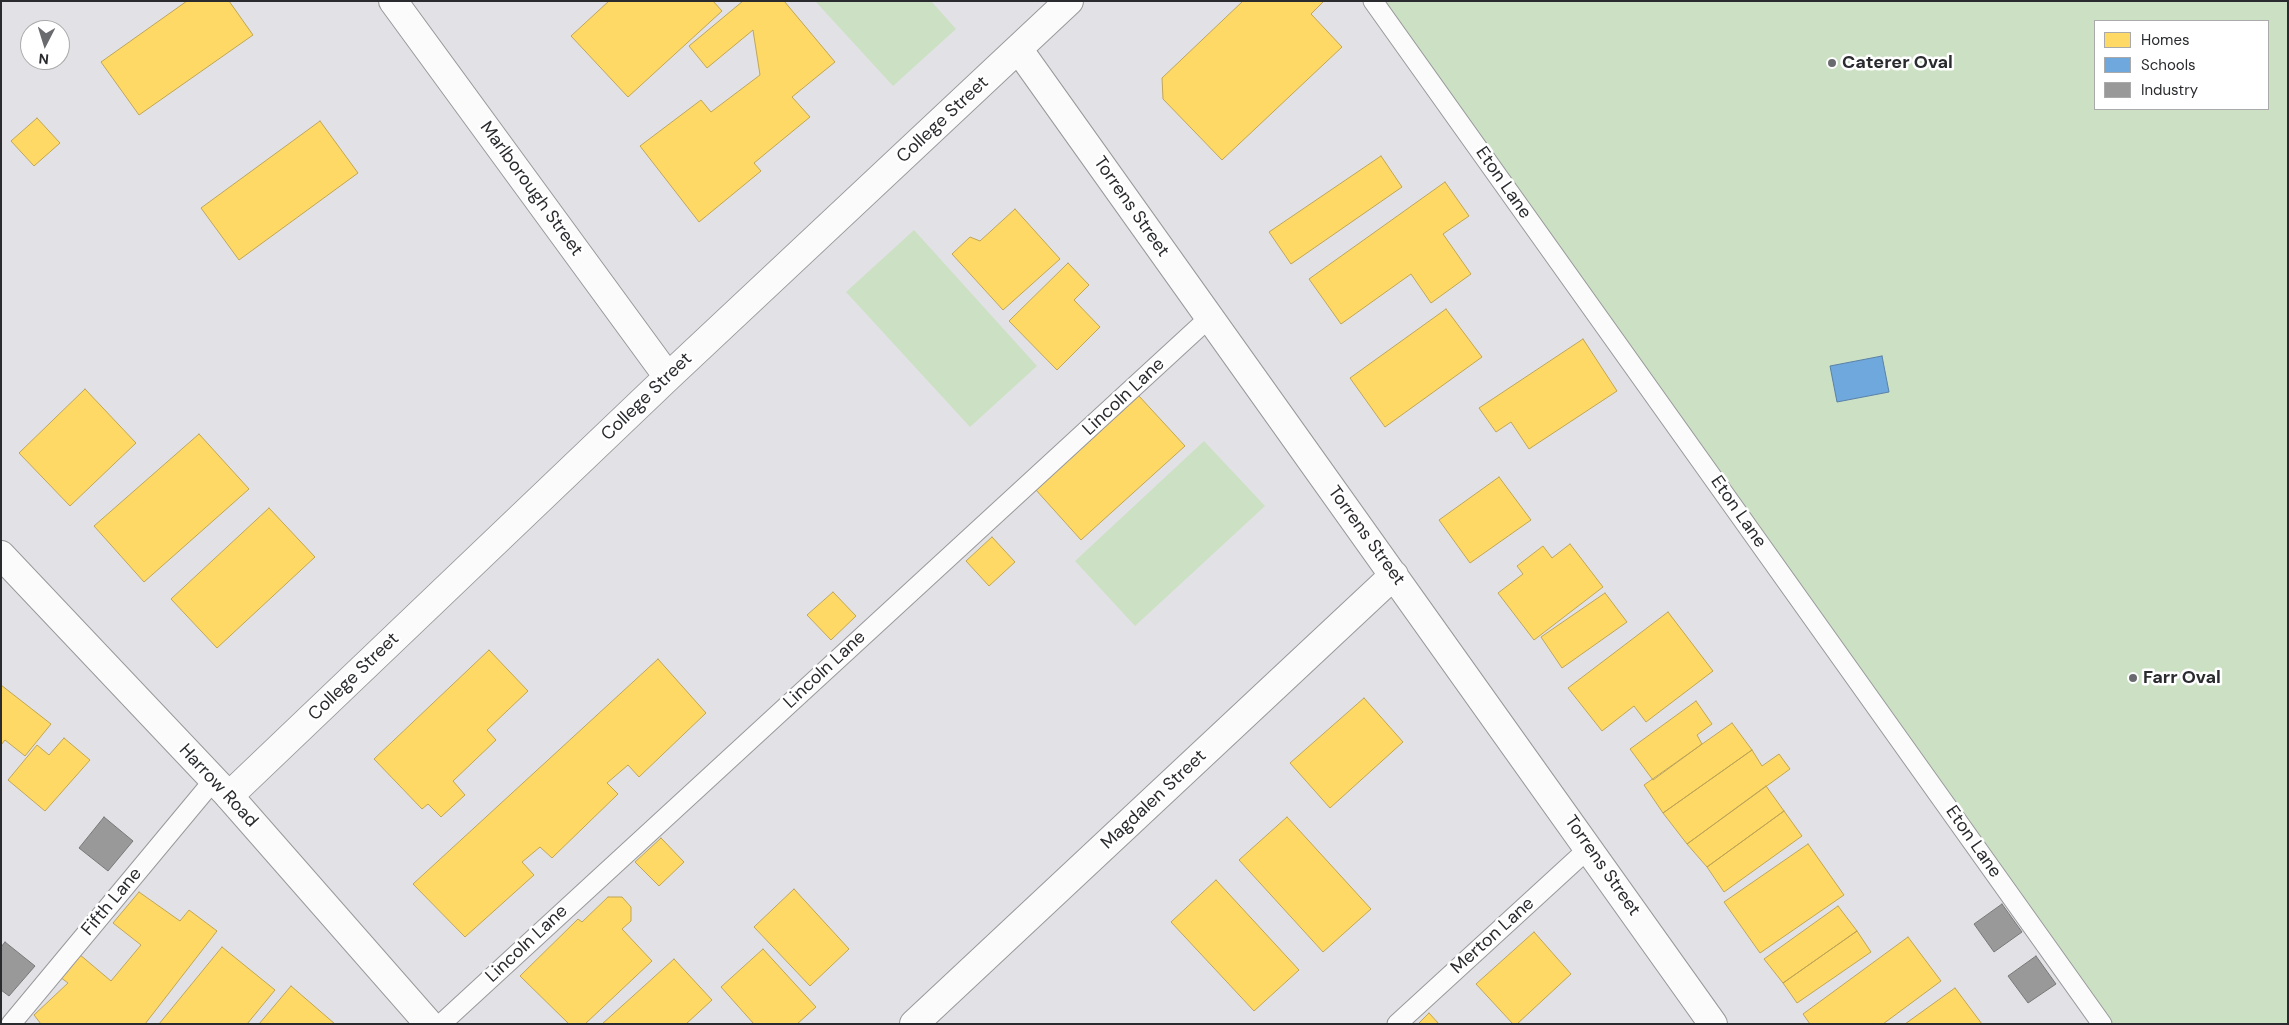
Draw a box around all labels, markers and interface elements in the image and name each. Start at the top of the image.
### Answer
north arrow [20,20,70,70]
legend [2094,20,2269,110]
text: Homes [2141,30,2190,50]
text: N [38,50,50,68]
place label: Caterer Oval [1842,52,1953,74]
text: Schools [2141,55,2196,75]
marker: Caterer Oval [1826,57,1838,69]
street label: College Street [893,72,993,168]
text: Industry [2141,80,2198,100]
street label: Marlborough Street [475,118,587,260]
street label: Eton Lane [1470,143,1536,223]
street label: Torrens Street [1088,153,1174,261]
street label: College Street [597,348,697,446]
street label: Lincoln Lane [1079,354,1169,440]
street label: Eton Lane [1705,472,1771,552]
street label: Torrens Street [1323,482,1409,590]
street label: Lincoln Lane [780,627,870,713]
street label: College Street [304,628,404,726]
place label: Farr Oval [2143,667,2221,689]
marker: Farr Oval [2127,672,2139,684]
street label: Harrow Road [174,740,262,832]
street label: Magdalen Street [1097,746,1211,854]
street label: Eton Lane [1940,802,2006,882]
street label: Torrens Street [1559,812,1645,920]
street label: Fifth Lane [77,864,147,940]
street label: Merton Lane [1447,893,1539,979]
street label: Lincoln Lane [482,901,572,987]

